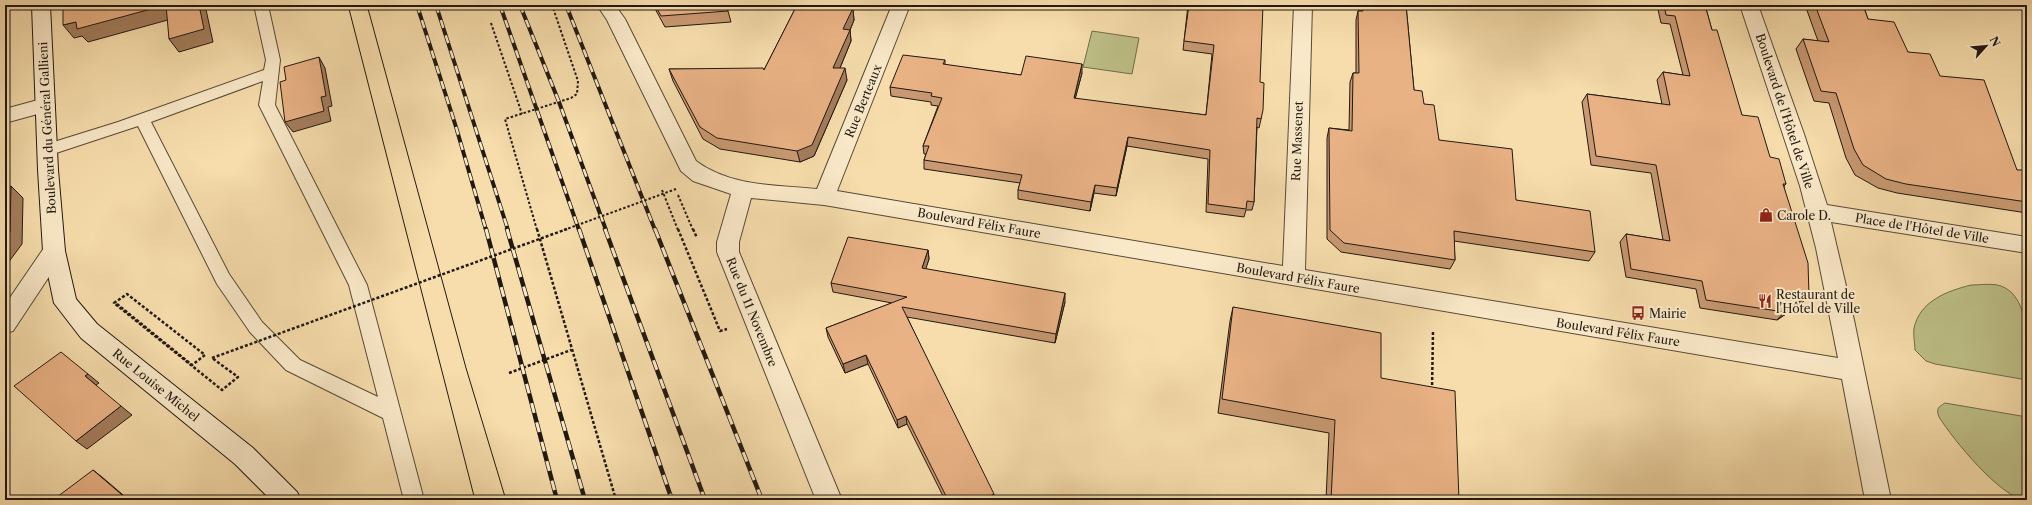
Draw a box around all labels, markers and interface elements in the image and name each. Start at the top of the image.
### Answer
north arrow [1966,26,2006,66]
street label: Boulevard de l'Hôtel de Ville [1753,31,1817,191]
text: N [1987,34,2004,49]
street label: Boulevard du Général Gallieni [35,41,59,214]
street label: Rue Berteaux [841,62,885,140]
street label: Rue Massenet [1288,100,1306,181]
street label: Boulevard Félix Faure [916,205,1042,241]
shop icon: Carole D. [1758,207,1774,223]
place label: Carole D. [1777,208,1831,223]
street label: Place de l'Hôtel de Ville [1854,210,1990,246]
street label: Rue du 11 Novembre [723,255,781,369]
street label: Boulevard Félix Faure [1235,260,1361,296]
place label: Restaurant de l'Hôtel de Ville [1776,287,1860,316]
restaurant icon: Restaurant de l'Hôtel de Ville [1757,293,1773,309]
bus stop icon: Mairie [1630,305,1646,321]
place label: Mairie [1649,306,1687,321]
street label: Boulevard Félix Faure [1555,315,1681,349]
street label: Rue Louise Michel [110,345,203,425]

